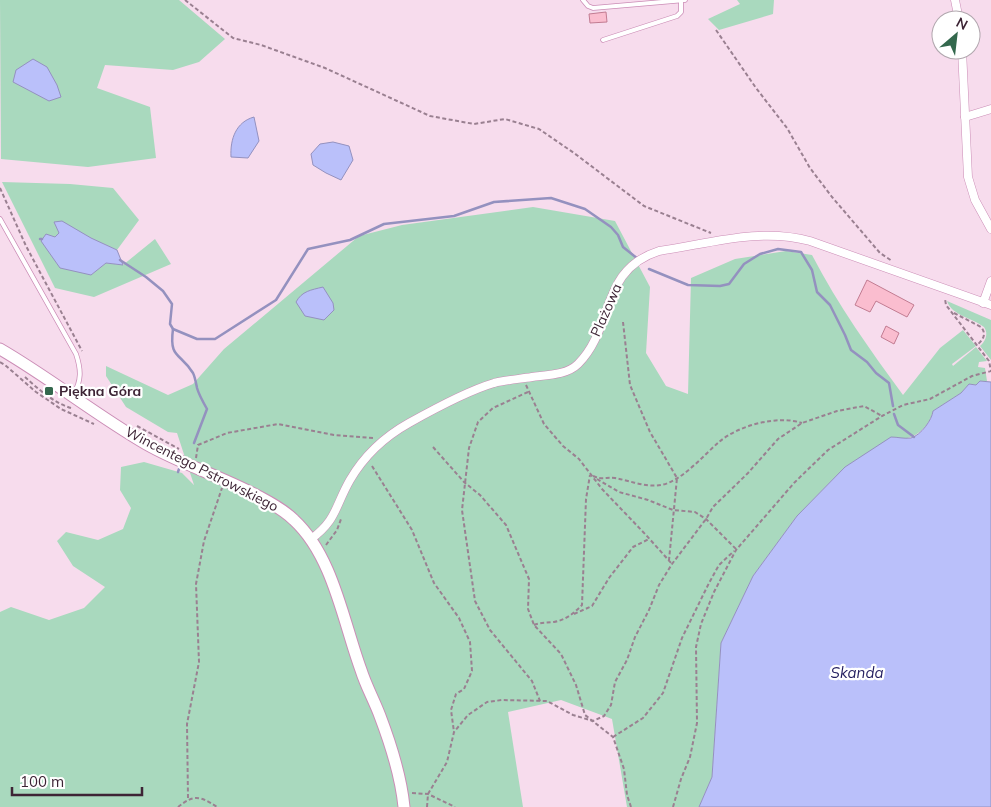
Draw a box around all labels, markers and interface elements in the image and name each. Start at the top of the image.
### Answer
north arrow [931,10,981,60]
text: N [953,13,971,34]
street label: Plażowa [586,281,626,339]
place label: Piękna Góra [59,382,141,400]
marker: Piękna Góra [43,385,55,397]
street label: Wincentego Pstrowskiego [122,423,282,515]
water label: Skanda [831,663,883,682]
scale bar [12,764,142,796]
text: 100 m [20,772,64,791]

